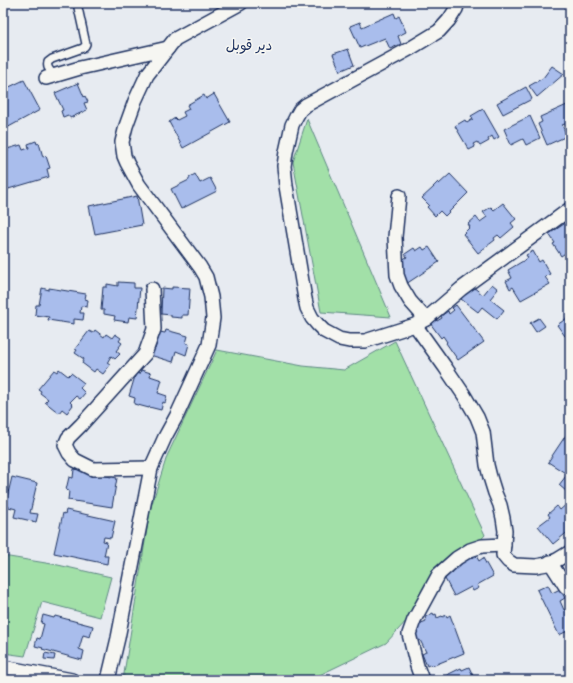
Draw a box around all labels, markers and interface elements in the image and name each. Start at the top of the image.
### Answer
district label: دير قوبل [226,37,272,55]

